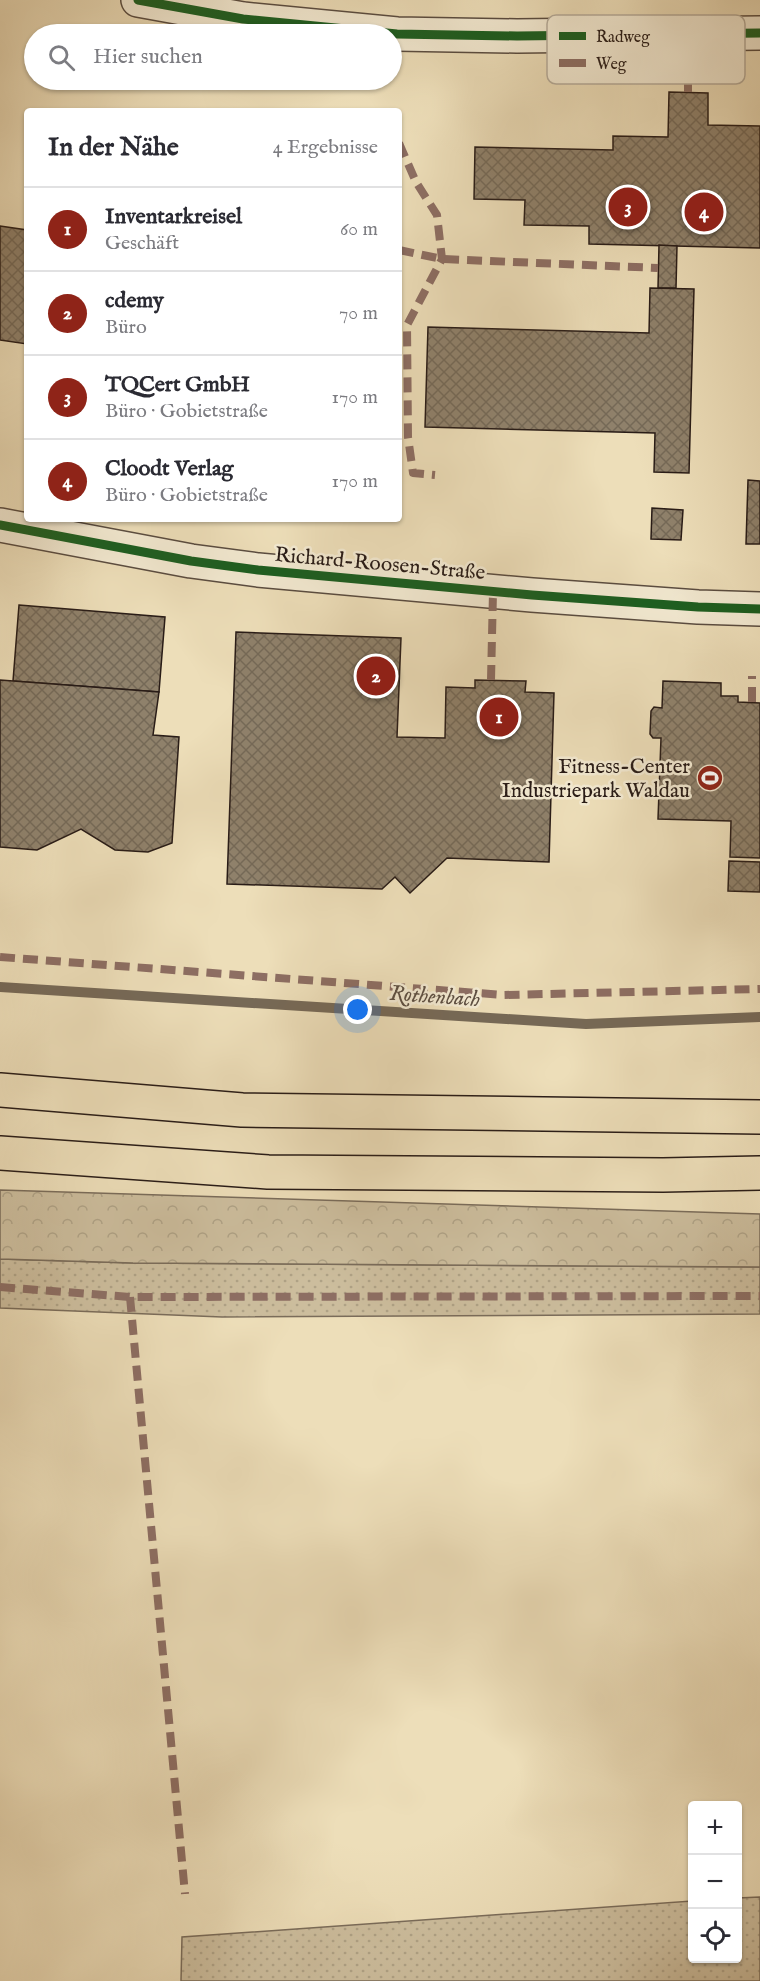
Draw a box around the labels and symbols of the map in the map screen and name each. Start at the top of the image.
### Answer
legend [547,15,745,84]
text: Radweg [596,28,650,48]
text: Weg [596,55,627,75]
pin: 3 [608,184,648,230]
pin: 4 [684,190,724,234]
street label: Richard-Roosen-Straße [274,542,487,587]
pin: 2 [356,654,395,698]
pin: 1 [480,694,518,740]
place label: Fitness-Center Industriepark Waldau [502,754,690,805]
sports icon: Fitness-Center Industriepark Waldau [695,763,725,793]
water label: Rothenbach [389,980,481,1014]
your location [343,995,372,1024]

